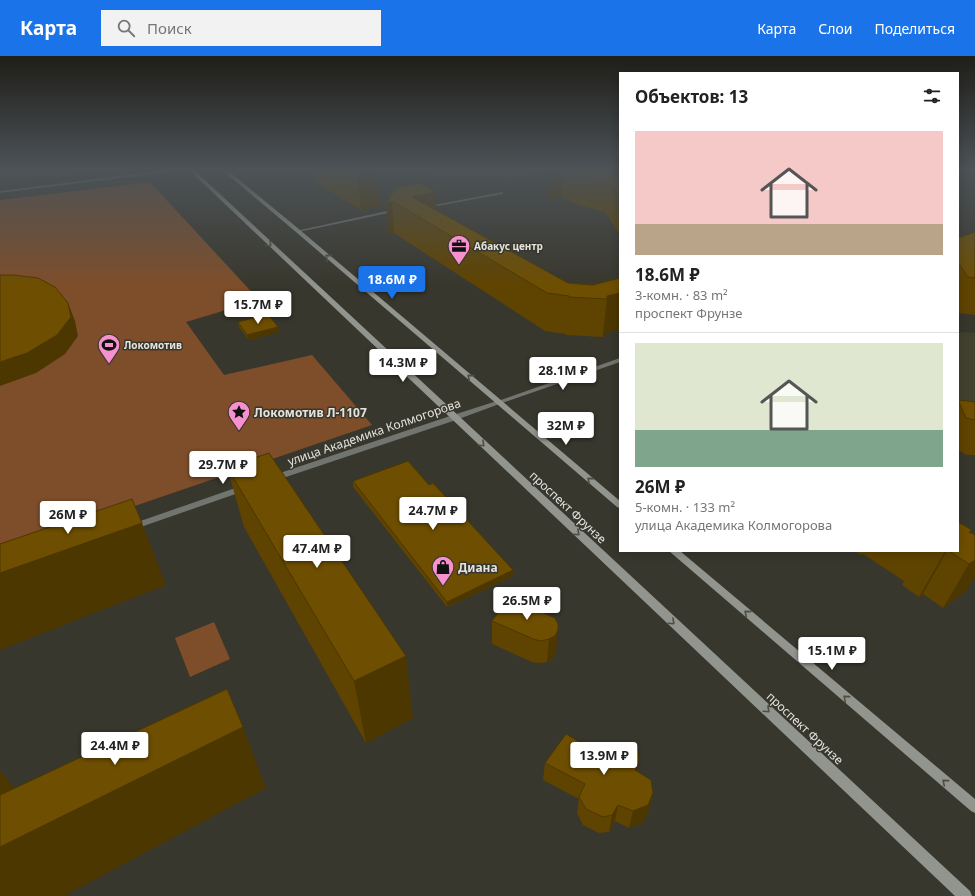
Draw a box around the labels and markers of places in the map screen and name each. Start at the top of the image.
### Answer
office icon: Абакус центр [446,233,472,266]
place label: Абакус центр [474,239,543,253]
pin: 18.6M ₽ [355,266,429,300]
pin: 15.7M ₽ [221,291,295,325]
sports icon: Локомотив [96,332,122,365]
place label: Локомотив [124,338,182,352]
pin: 14.3M ₽ [366,349,440,383]
pin: 28.1M ₽ [526,357,600,391]
place icon: Локомотив Л-1107 [226,399,252,432]
place label: Локомотив Л-1107 [254,404,367,421]
pin: 32M ₽ [538,412,594,446]
pin: 29.7M ₽ [186,451,260,485]
pin: 24.7M ₽ [396,497,470,531]
pin: 26M ₽ [40,501,96,535]
pin: 47.4M ₽ [280,535,354,569]
shop icon: Диана [430,554,456,587]
place label: Диана [458,559,498,576]
pin: 26.5M ₽ [490,587,564,621]
pin: 15.1M ₽ [795,637,869,671]
pin: 24.4M ₽ [78,732,152,766]
pin: 13.9M ₽ [567,742,641,776]

